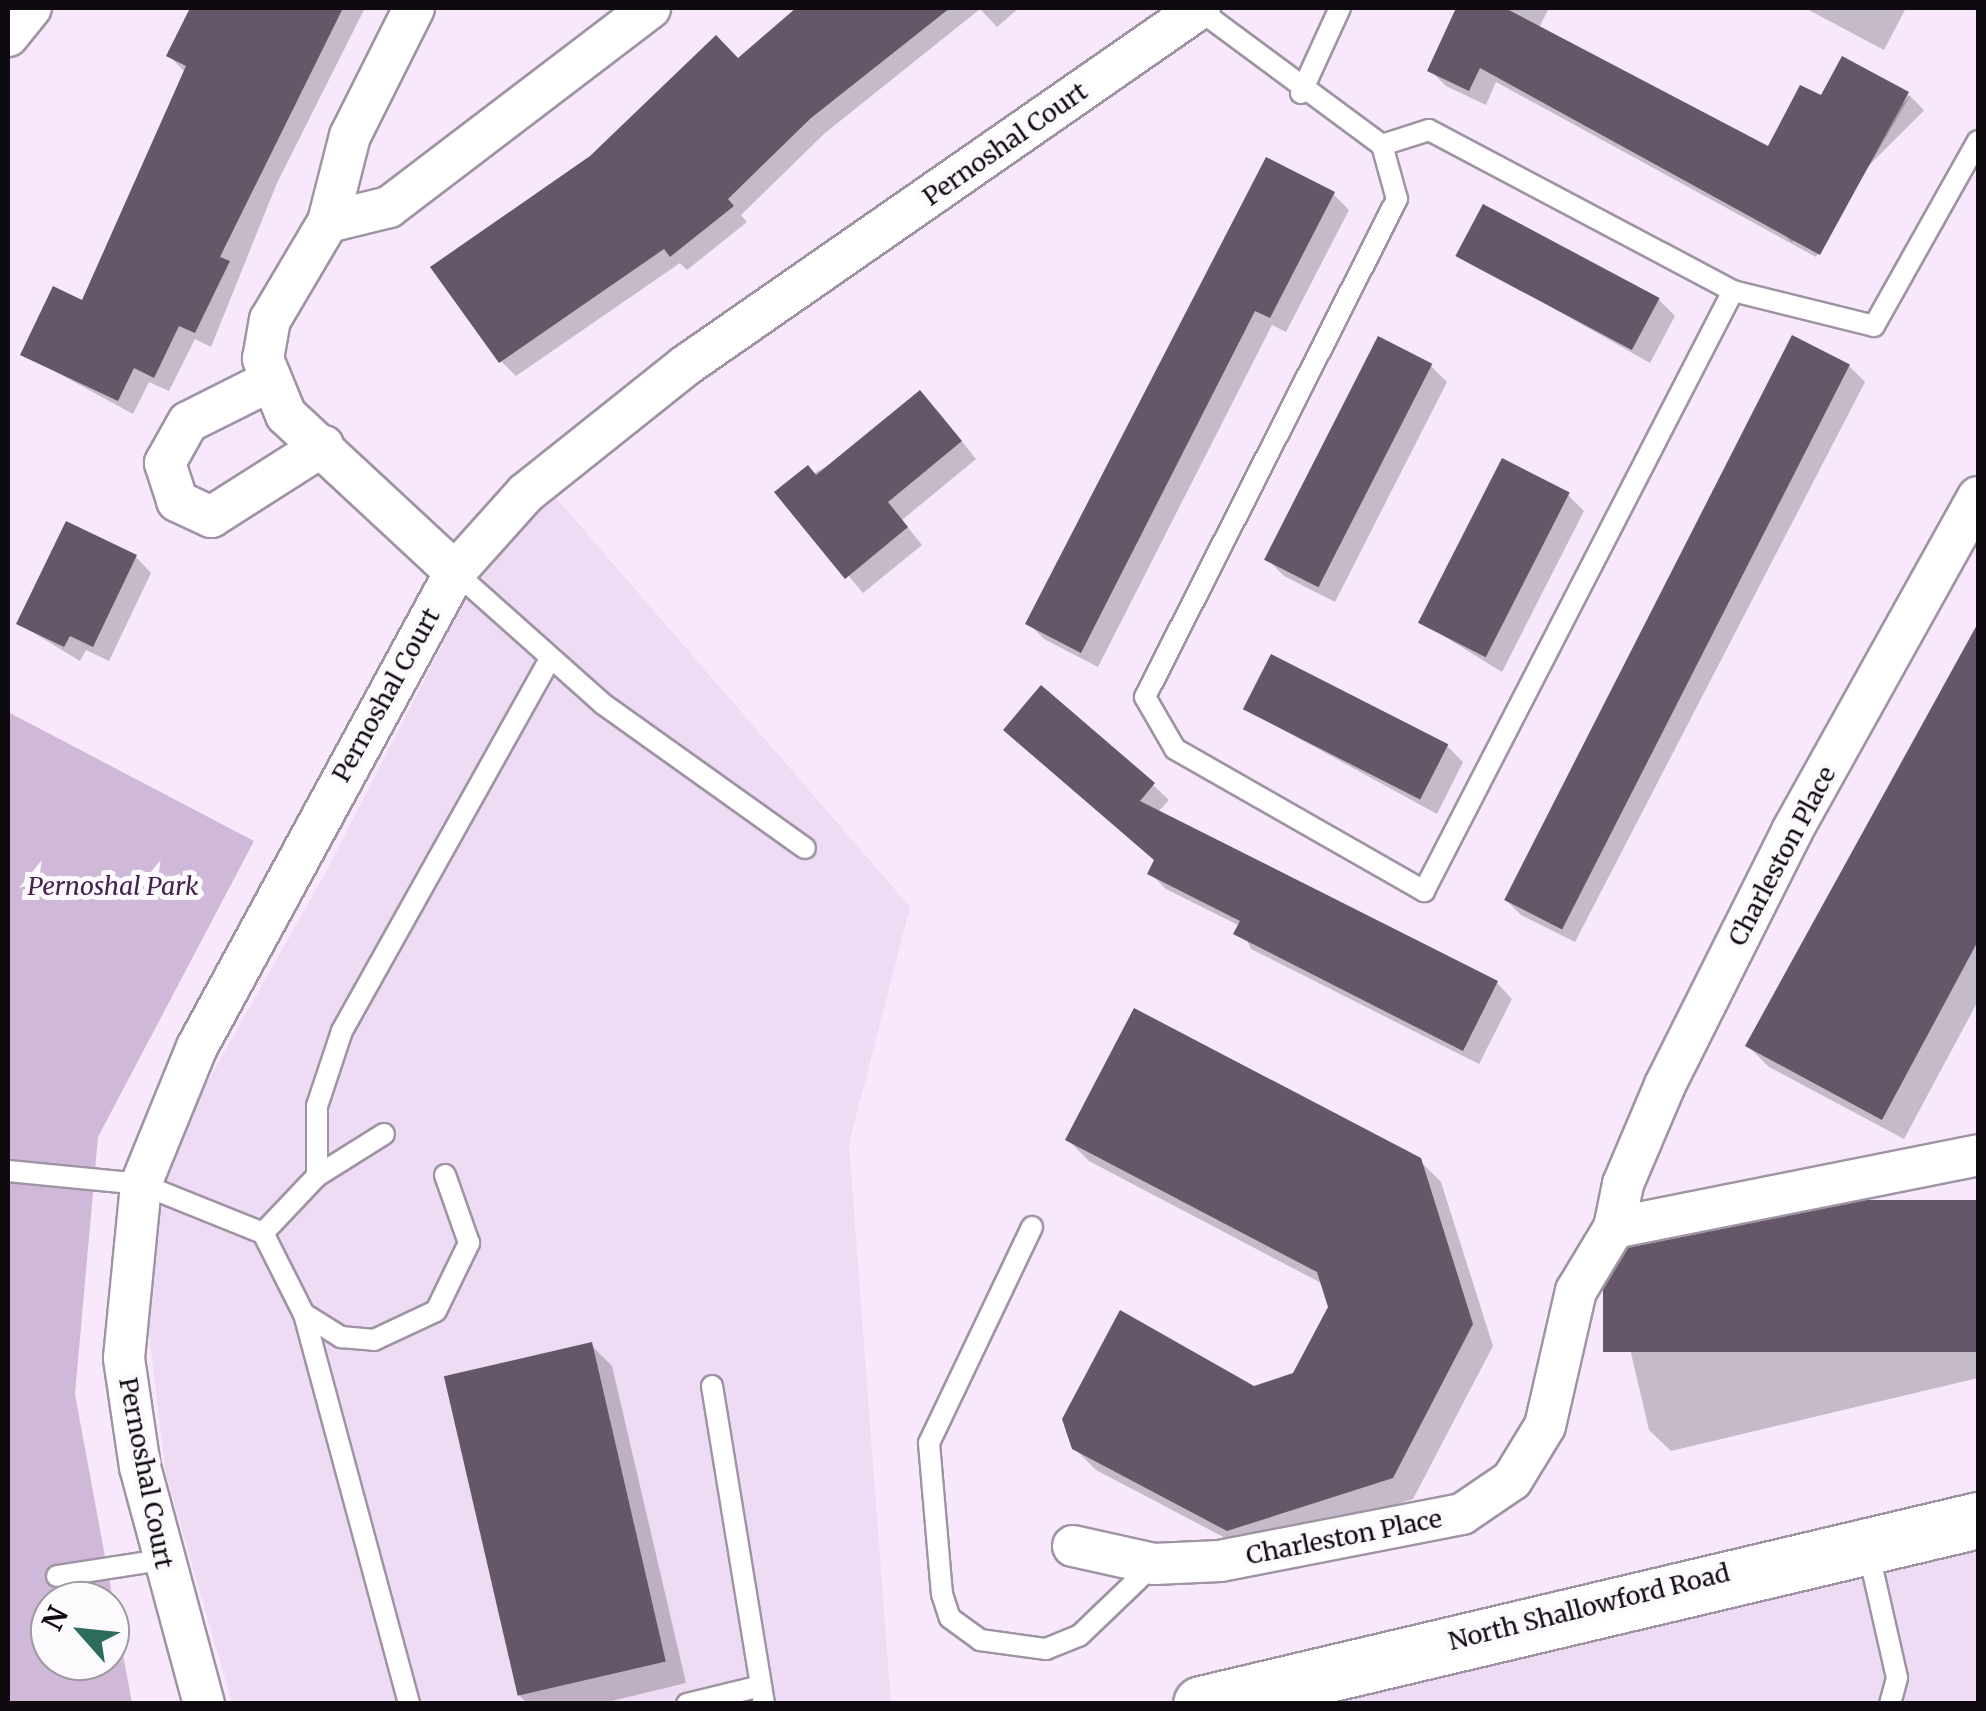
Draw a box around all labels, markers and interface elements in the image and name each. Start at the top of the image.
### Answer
street label: Pernoshal Court [917,76,1093,212]
street label: Pernoshal Court [326,603,446,787]
street label: Charleston Place [1722,761,1842,951]
park label: Pernoshal Park [27,871,199,901]
street label: Pernoshal Court [113,1375,179,1571]
street label: Charleston Place [1244,1503,1444,1571]
street label: North Shallowford Road [1445,1558,1733,1656]
north arrow [30,1581,130,1681]
text: N [34,1600,76,1636]

